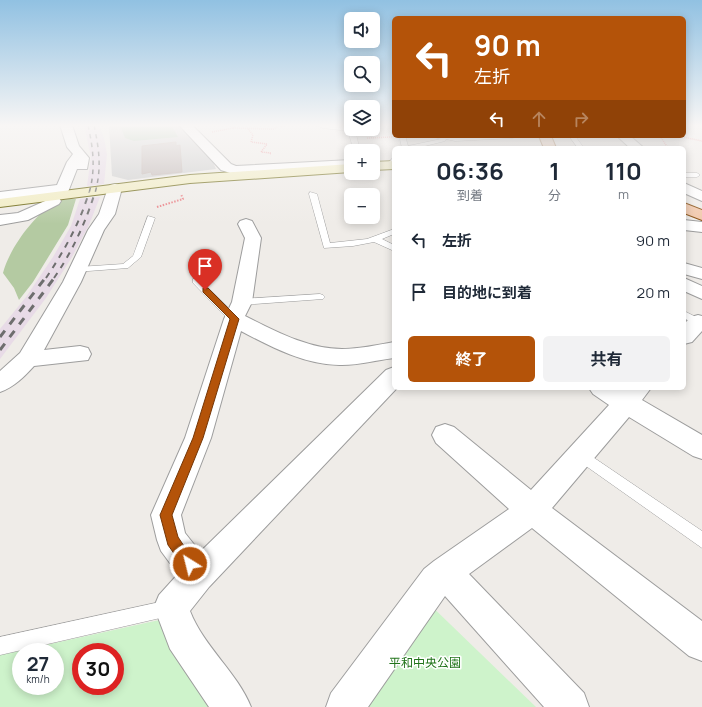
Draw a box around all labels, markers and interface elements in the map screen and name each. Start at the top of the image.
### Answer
map controls [344,12,380,224]
button: sound [344,12,380,48]
text: 90 m [474,26,541,64]
icon: left [408,32,460,84]
button: search [344,56,380,92]
text: 左折 [474,64,510,88]
button: layers [344,100,380,136]
icon: left [486,108,508,130]
icon: ahead [528,108,550,130]
icon: right [570,108,592,130]
button: + [344,144,380,180]
text: 06:36 [436,154,504,187]
text: 1 [549,154,560,187]
text: 110 [605,154,642,187]
text: m [618,185,629,203]
text: 到着 [457,186,483,204]
text: 分 [548,186,561,204]
button: − [344,188,380,224]
icon: left [408,229,430,251]
text: 左折 [442,230,472,251]
text: 90 m [636,230,670,251]
pin [188,249,222,290]
icon: arrive [194,255,216,277]
icon: arrive [408,281,430,303]
text: 目的地に到着 [442,282,532,303]
text: 20 m [637,282,670,303]
button: 終了 [408,336,535,382]
button: 共有 [543,336,670,382]
position arrow [169,543,211,585]
speed limit sign: 30 [72,643,124,695]
text: 27 [27,650,49,677]
park label: 平和中央公園 [389,654,461,671]
text: km/h [26,672,50,686]

